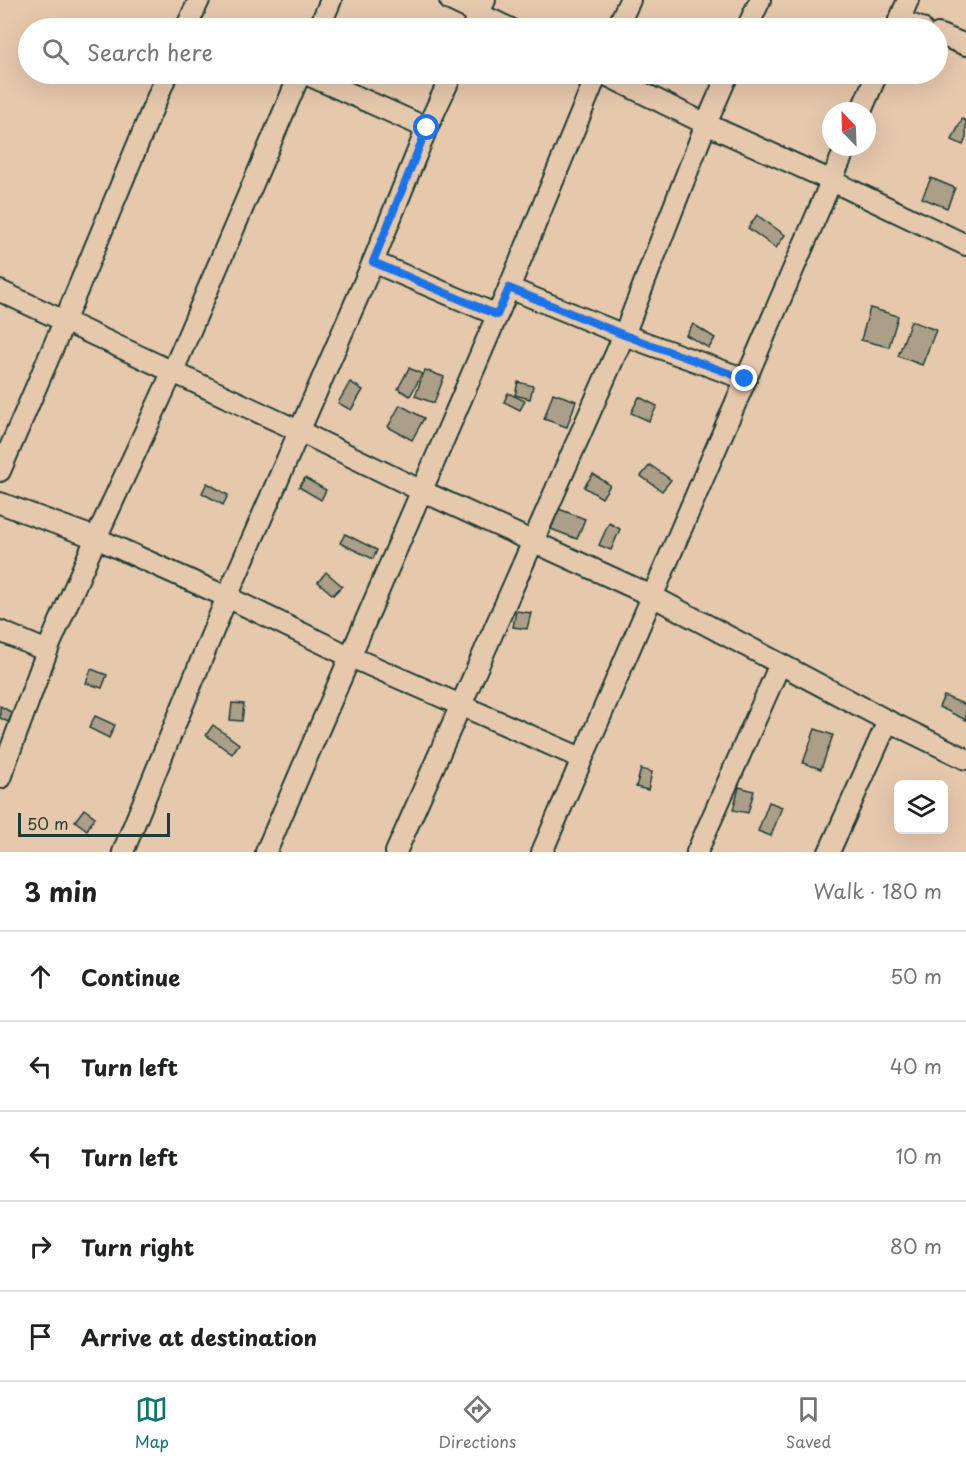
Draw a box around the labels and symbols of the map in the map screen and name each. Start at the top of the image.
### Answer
north arrow [822,102,876,156]
route start [413,114,439,140]
route end [731,365,757,391]
scale bar [18,810,170,838]

